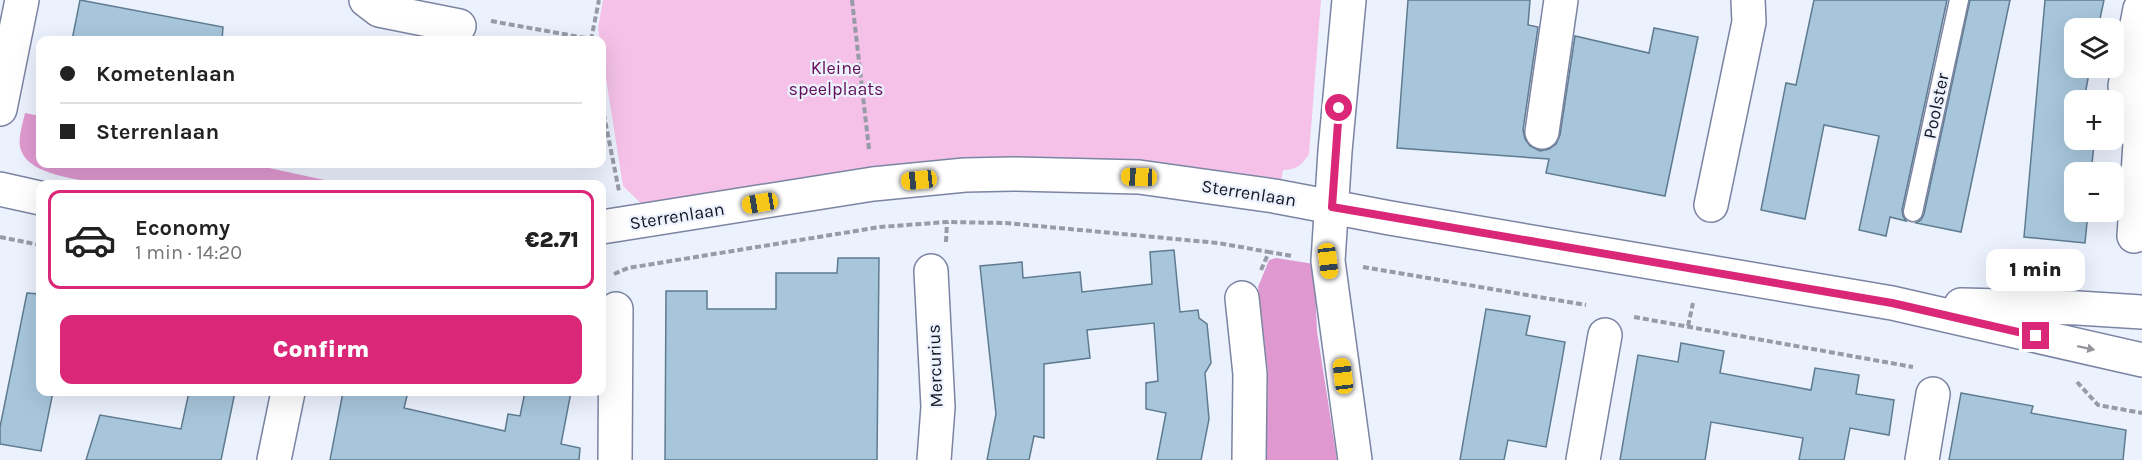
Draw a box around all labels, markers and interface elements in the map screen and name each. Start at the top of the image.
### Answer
map controls [2064,18,2124,222]
button: layers [2064,18,2124,78]
park label: Kleine speelplaats [788,57,884,100]
text: Kometenlaan [96,61,236,87]
street label: Poolster [1918,71,1954,141]
button: + [2064,90,2124,150]
route start [1325,94,1352,121]
text: Sterrenlaan [96,119,219,145]
button: − [2064,162,2124,222]
car [1121,167,1157,187]
car [900,169,938,191]
street label: Sterrenlaan [1200,175,1298,211]
car [741,191,779,215]
street label: Sterrenlaan [628,198,726,234]
icon: car [63,213,117,267]
text: Economy [135,215,230,241]
text: €2.71 [525,227,579,253]
text: 1 min · 14:20 [135,241,242,264]
car [1317,242,1339,280]
callout: 1 min [1986,249,2086,291]
text: 1 min [2009,258,2062,281]
button: Confirm [60,315,582,384]
route end [2022,322,2049,349]
street label: Mercurius [923,324,947,408]
one-way arrow [2077,344,2096,353]
car [1332,357,1354,395]

